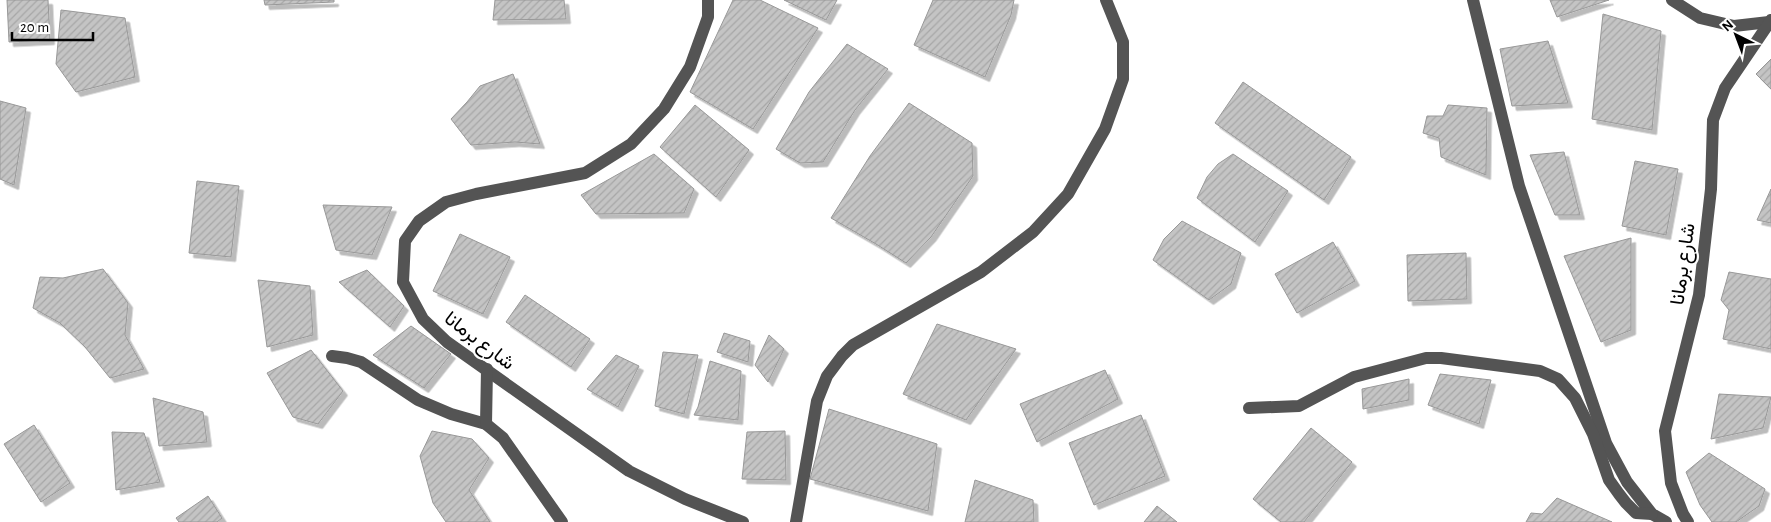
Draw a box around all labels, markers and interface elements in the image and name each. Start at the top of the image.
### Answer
scale bar [12,10,94,42]
north arrow [1711,10,1761,60]
text: N [1720,18,1736,35]
text: 20 m [20,20,49,35]
street label: شارع برمانا [1667,222,1702,307]
street label: شارع برمانا [439,308,518,376]

